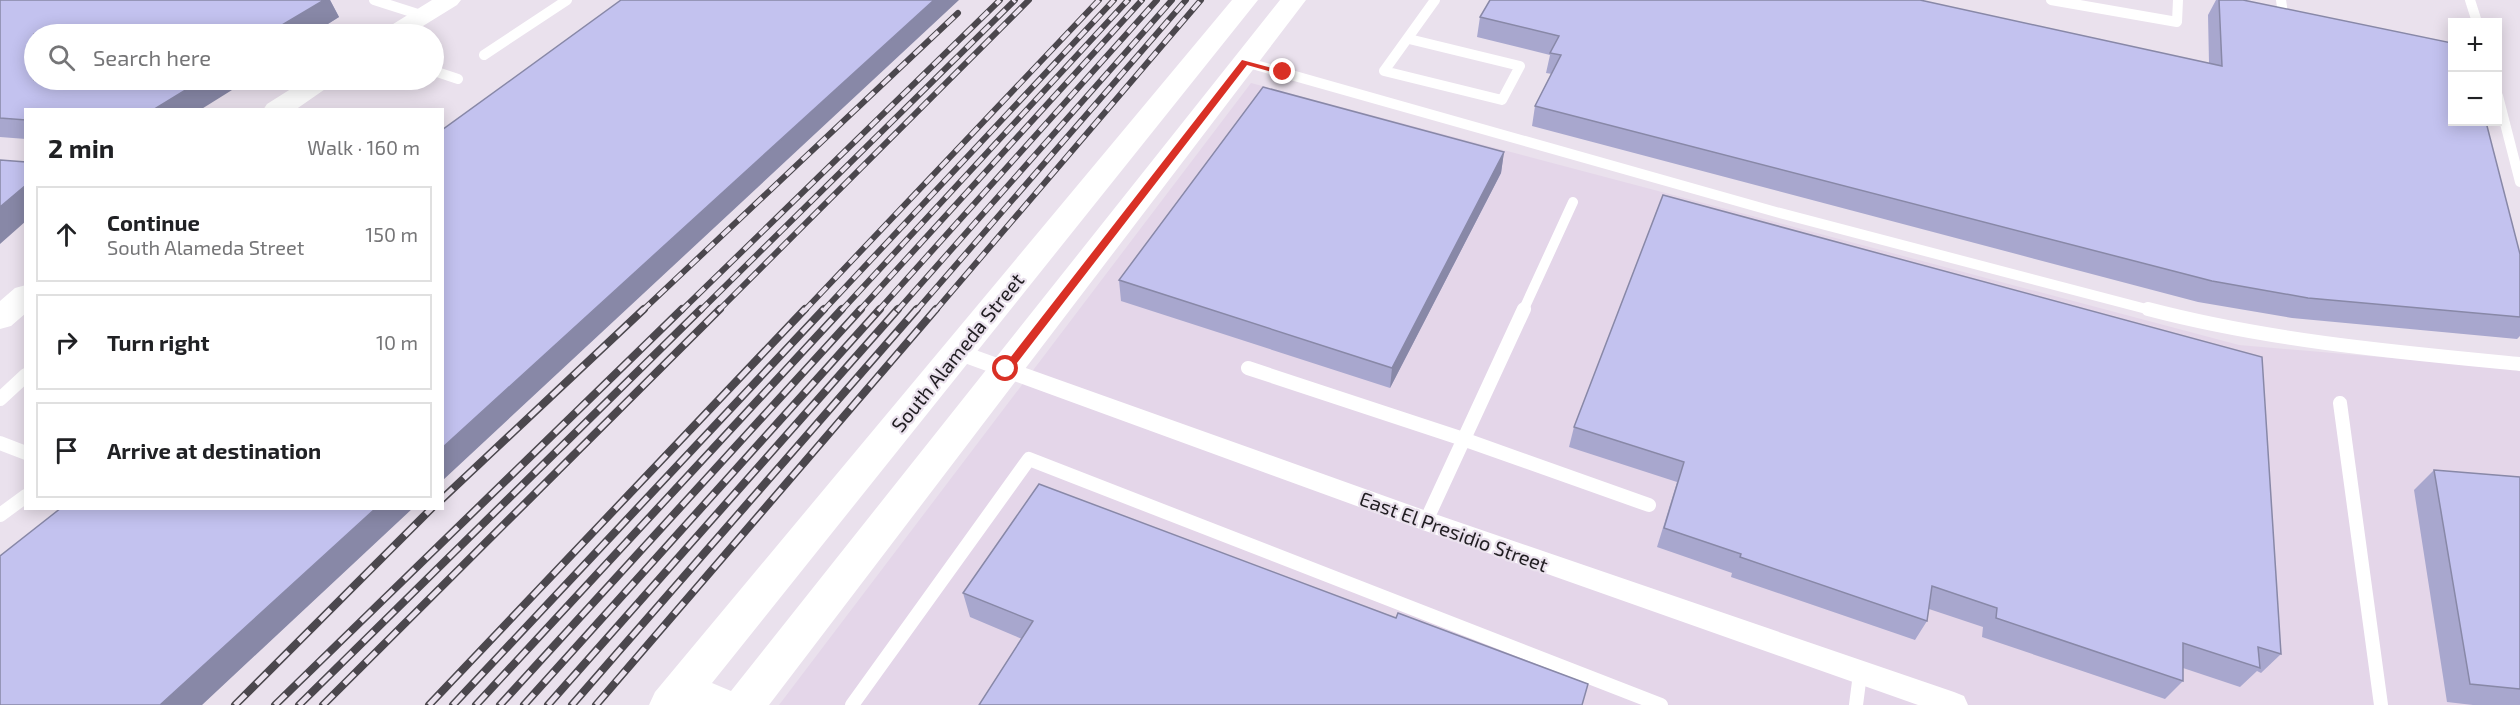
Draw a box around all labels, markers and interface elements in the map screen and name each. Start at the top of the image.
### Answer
map controls [2448,18,2502,126]
button: + [2448,18,2502,72]
search box [24,24,444,90]
icon: search [45,41,78,74]
text: Search here [93,44,211,70]
route end [1269,58,1295,84]
button: − [2448,72,2502,126]
text: 2 min [48,132,114,163]
text: Walk · 160 m [307,135,420,159]
text: Continue [107,209,200,235]
icon: ahead [50,218,83,251]
text: 150 m [365,222,418,246]
text: South Alameda Street [107,235,304,259]
street label: South Alameda Street [886,267,1029,436]
icon: right [50,326,83,359]
text: Turn right [107,329,209,355]
text: 10 m [376,330,418,354]
route start [992,355,1018,381]
icon: arrive [50,434,83,467]
text: Arrive at destination [107,437,321,463]
street label: East El Presidio Street [1357,486,1552,576]

